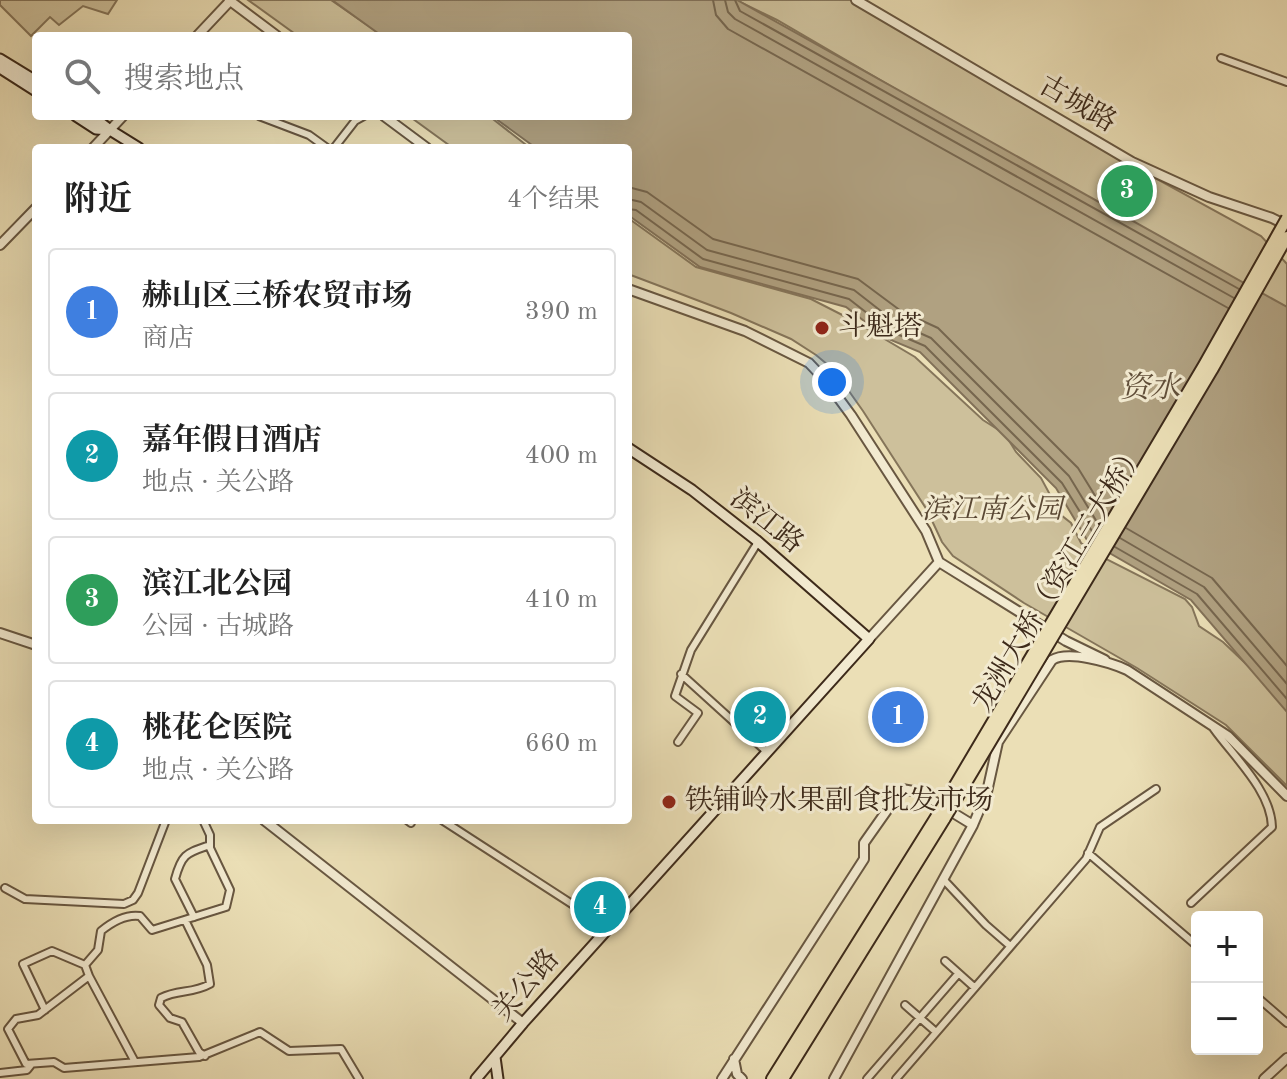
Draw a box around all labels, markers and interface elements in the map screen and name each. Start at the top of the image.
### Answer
search box [32,32,632,120]
icon: search [60,54,104,98]
text: 搜索地点 [124,65,244,95]
street label: 古城路 [1034,69,1122,138]
pin: 3 [1101,161,1153,221]
text: 附近 [64,184,132,218]
text: 4个结果 [507,187,600,213]
text: 赫山区三桥农贸市场 [142,282,412,312]
text: 1 [84,299,100,325]
text: 390 m [525,299,598,325]
place label: 斗魁塔 [838,311,922,342]
marker: 斗魁塔 [813,319,831,337]
text: 商店 [142,326,194,352]
your location [812,362,852,402]
water label: 资水 [1120,371,1183,404]
text: 嘉年假日酒店 [142,426,322,456]
street label: 龙洲大桥（资江三大桥） [966,437,1151,717]
text: 2 [84,443,100,469]
text: 400 m [525,443,598,469]
text: 地点 · 关公路 [142,470,294,496]
street label: 滨江路 [725,482,809,559]
park label: 滨江南公园 [922,494,1066,525]
text: 滨江北公园 [142,570,292,600]
text: 3 [84,587,100,613]
text: 410 m [525,587,598,613]
text: 公园 · 古城路 [142,614,294,640]
pin: 2 [734,687,786,747]
pin: 1 [872,687,924,747]
text: 桃花仑医院 [142,714,292,744]
text: 4 [84,731,100,757]
text: 660 m [525,731,598,757]
text: 地点 · 关公路 [142,758,294,784]
place label: 铁铺岭水果副食批发市场 [685,785,993,816]
marker: 铁铺岭水果副食批发市场 [660,793,678,811]
pin: 4 [574,877,626,937]
map controls [1191,911,1263,1055]
button: + [1191,911,1263,983]
street label: 关公路 [487,943,565,1027]
button: − [1191,983,1263,1055]

